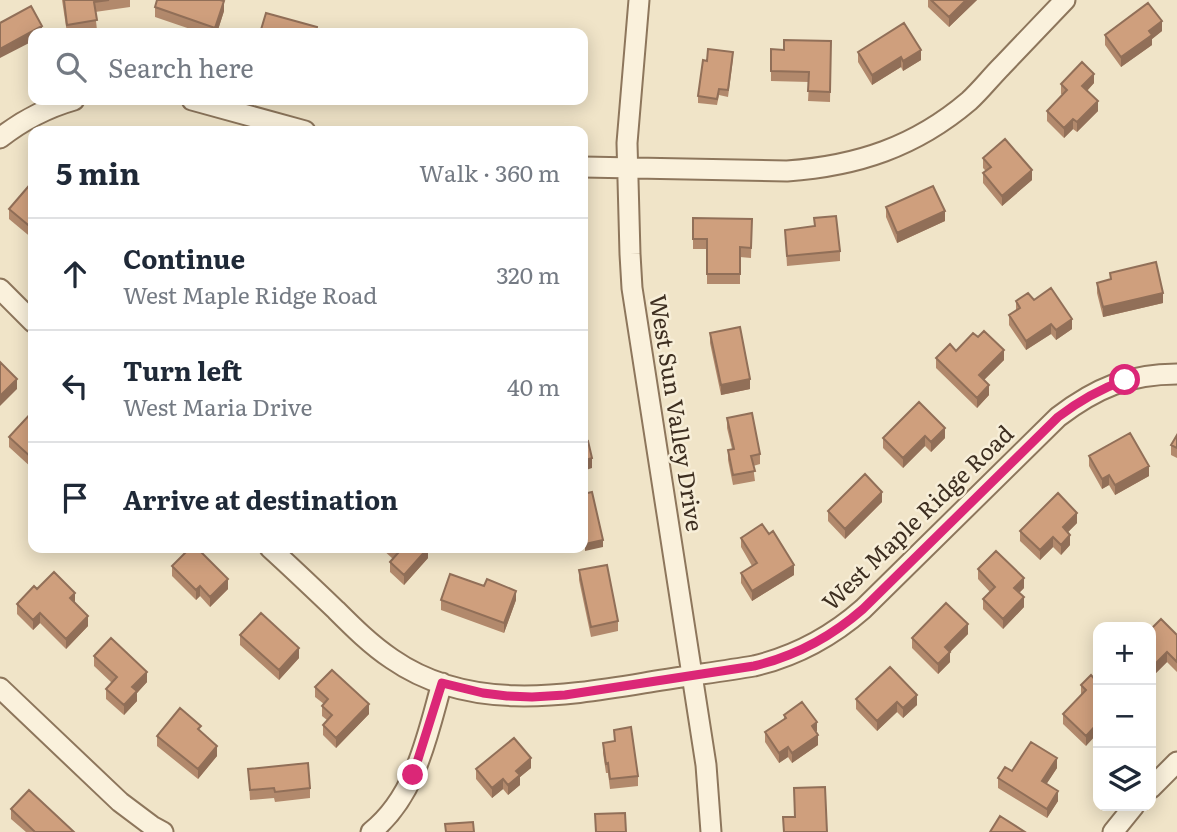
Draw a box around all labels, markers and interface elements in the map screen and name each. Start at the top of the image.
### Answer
search box [28,28,588,105]
text: Search here [108,47,254,86]
icon: search [52,48,90,86]
text: 5 min [56,150,140,194]
text: Walk · 360 m [419,155,560,189]
text: Continue [123,238,245,277]
icon: ahead [56,255,94,293]
text: 320 m [496,257,560,291]
text: West Maple Ridge Road [123,277,377,311]
street label: West Sun Valley Drive [642,292,714,534]
text: Turn left [123,350,242,389]
route start [1109,364,1140,395]
icon: left [56,367,94,405]
text: 40 m [507,369,560,403]
text: West Maria Drive [123,389,312,423]
street label: West Maple Ridge Road [813,416,1020,617]
icon: arrive [56,479,94,517]
text: Arrive at destination [123,479,398,518]
map controls [1093,622,1156,811]
button: + [1093,622,1156,685]
button: − [1093,685,1156,748]
button: layers [1093,748,1156,811]
route end [397,759,428,790]

